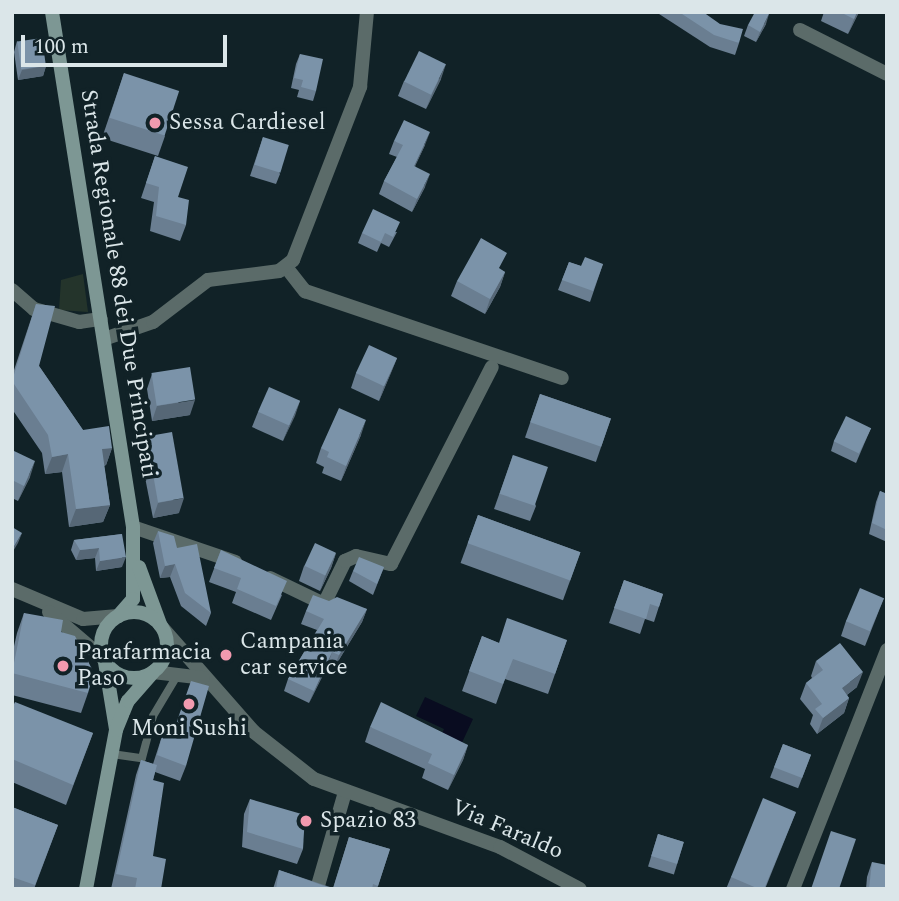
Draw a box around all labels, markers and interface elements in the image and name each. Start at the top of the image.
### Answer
scale bar [24,21,231,65]
text: 100 m [34,31,89,63]
street label: Strada Regionale 88 dei Due Principati [74,88,162,480]
place label: Sessa Cardiesel [169,109,326,137]
marker: Sessa Cardiesel [147,115,163,131]
place label: Campania car service [240,628,348,682]
place label: Parafarmacia Paso [77,639,211,693]
marker: Campania car service [218,647,234,663]
marker: Parafarmacia Paso [55,658,71,674]
marker: Moni Sushi [181,696,197,712]
place label: Moni Sushi [131,715,247,743]
street label: Via Faraldo [447,794,567,866]
place label: Spazio 83 [320,807,416,835]
marker: Spazio 83 [298,813,314,829]

